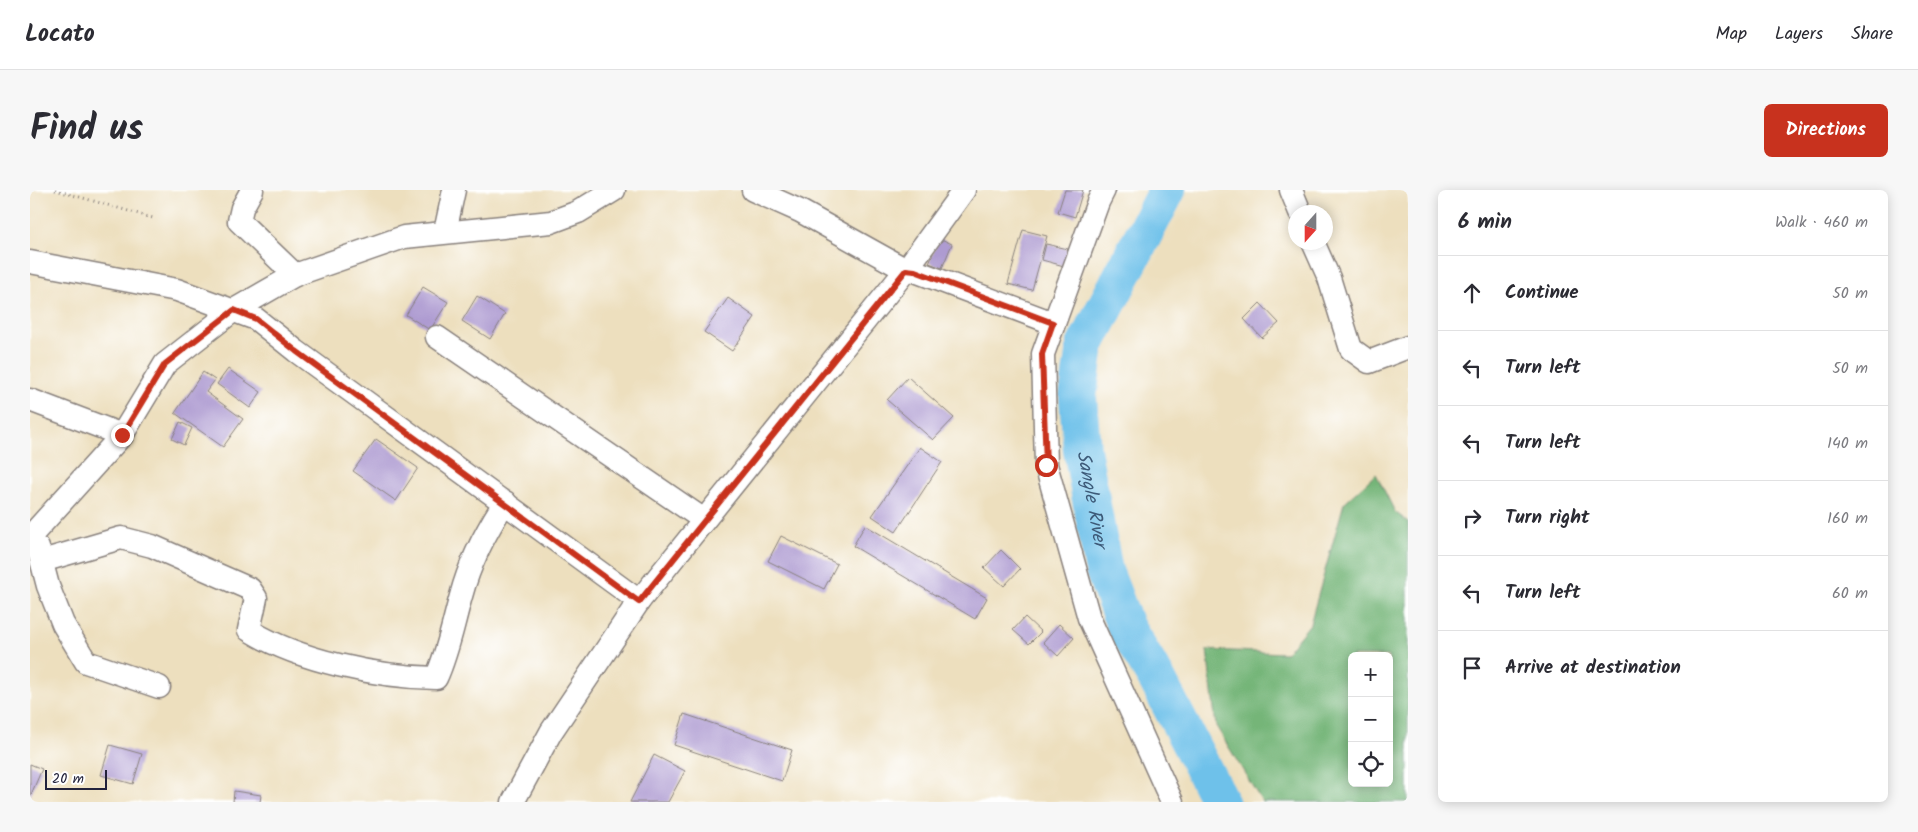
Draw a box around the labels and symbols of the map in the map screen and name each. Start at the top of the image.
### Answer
north arrow [1288,205,1333,250]
route end [111,424,134,447]
water label: Sangle River [1067,449,1115,554]
route start [1035,454,1058,477]
scale bar [45,767,108,790]

